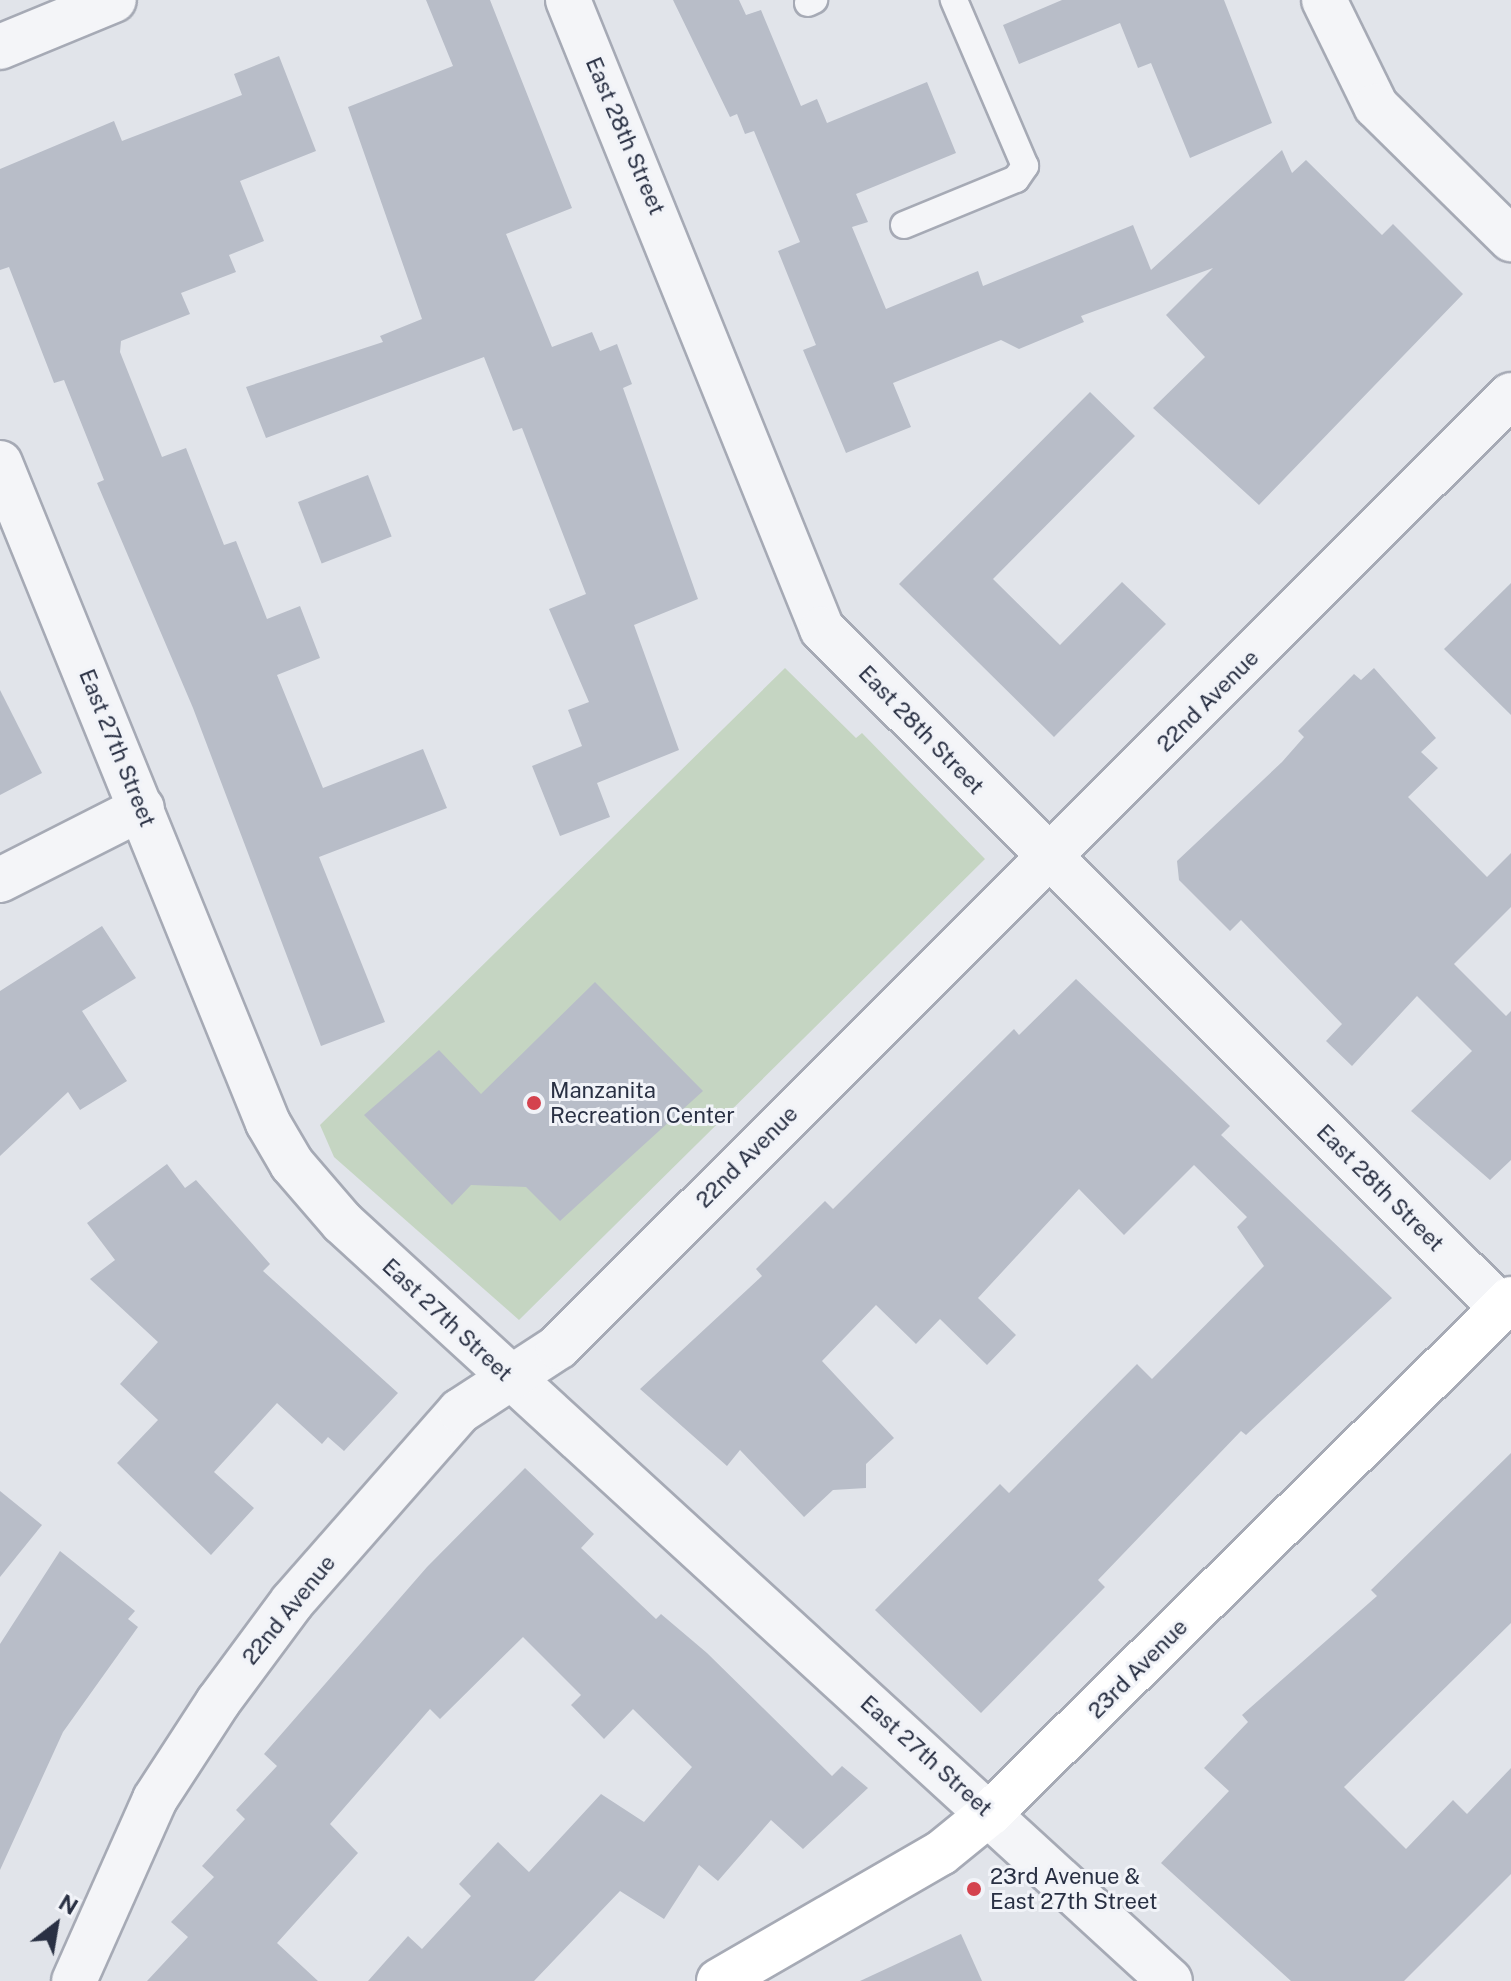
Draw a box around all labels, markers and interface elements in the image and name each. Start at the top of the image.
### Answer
street label: East 28th Street [580,53,670,219]
street label: 22nd Avenue [1152,645,1264,757]
street label: East 28th Street [853,660,989,800]
street label: East 27th Street [73,665,161,831]
place label: Manzanita Recreation Center [550,1077,735,1128]
marker: Manzanita Recreation Center [525,1094,543,1112]
street label: 22nd Avenue [691,1101,803,1213]
street label: East 28th Street [1311,1119,1449,1257]
street label: East 27th Street [377,1253,517,1387]
street label: 22nd Avenue [237,1550,341,1670]
street label: 23rd Avenue [1083,1614,1193,1724]
street label: East 27th Street [855,1690,997,1822]
place label: 23rd Avenue & East 27th Street [990,1863,1158,1914]
marker: 23rd Avenue & East 27th Street [965,1880,983,1898]
north arrow [16,1885,96,1965]
text: N [54,1889,82,1920]

